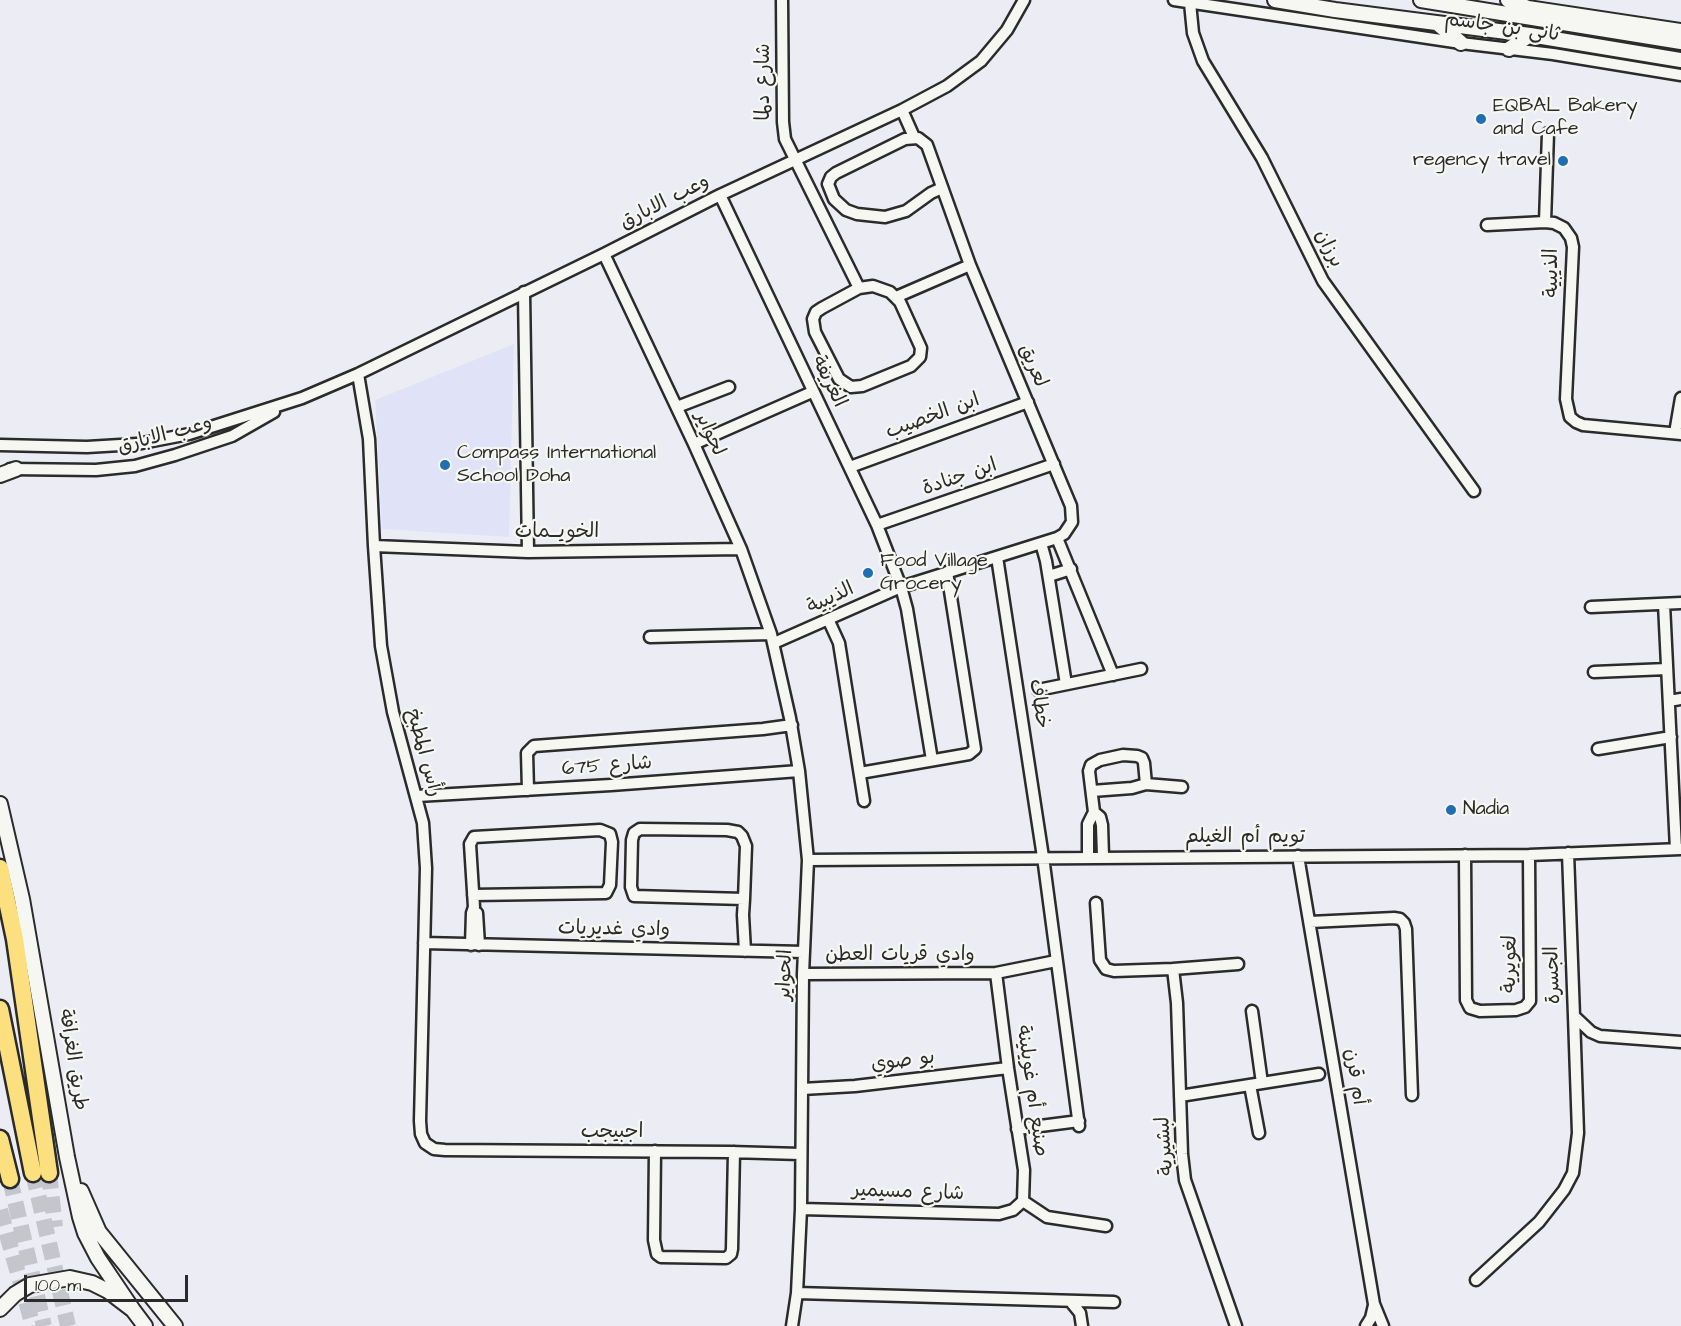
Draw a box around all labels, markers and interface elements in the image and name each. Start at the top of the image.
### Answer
street label: ثانى بن جاسم [1443,8,1561,48]
street label: شارع دلما [753,43,777,121]
place label: EQBAL Bakery and Cafe [1493,95,1637,142]
marker: EQBAL Bakery and Cafe [1474,112,1488,126]
place label: regency travel [1413,149,1551,173]
marker: regency travel [1556,154,1570,168]
street label: وعب الابارق [616,170,714,236]
street label: برزان [1308,226,1348,272]
street label: الذيبية [1541,248,1565,298]
street label: لعريق [1012,341,1052,391]
street label: الغريفة [805,352,851,412]
street label: ابن الخصيب [883,389,983,445]
street label: لحواير [688,408,730,460]
street label: وعب الابارق [115,412,215,460]
place label: Compass International School Doha [457,442,656,489]
street label: ابن جنادة [919,454,1001,502]
marker: Compass International School Doha [438,458,452,472]
street label: الخويــمات [515,521,599,545]
place label: Food Village Grocery [880,550,988,597]
marker: Food Village Grocery [861,566,875,580]
street label: الذيبية [804,578,858,620]
street label: خطاف [1022,678,1054,730]
street label: رأس المطبخ [400,706,446,800]
street label: شارع 675 [561,752,653,782]
place label: Nadia [1463,798,1509,822]
marker: Nadia [1444,803,1458,817]
street label: تويم أم الغيلم [1185,826,1305,850]
street label: وادي غديريات [558,917,670,943]
street label: لغويرية [1498,935,1524,993]
street label: وادي قريات العطن [825,944,975,968]
street label: الجسرة [1541,946,1567,1004]
street label: الحواير [773,949,799,1001]
street label: طريق الغرافة [52,1008,92,1112]
street label: صنيع أم غويلينة [1010,1024,1052,1158]
street label: بو صوي [870,1046,936,1078]
street label: أم قرن [1338,1047,1370,1107]
street label: لبشيرية [1152,1116,1180,1176]
street label: اجبيجب [581,1121,643,1145]
street label: شارع مسيمير [852,1179,964,1207]
scale bar [27,1263,190,1301]
text: 100 m [35,1273,81,1298]

